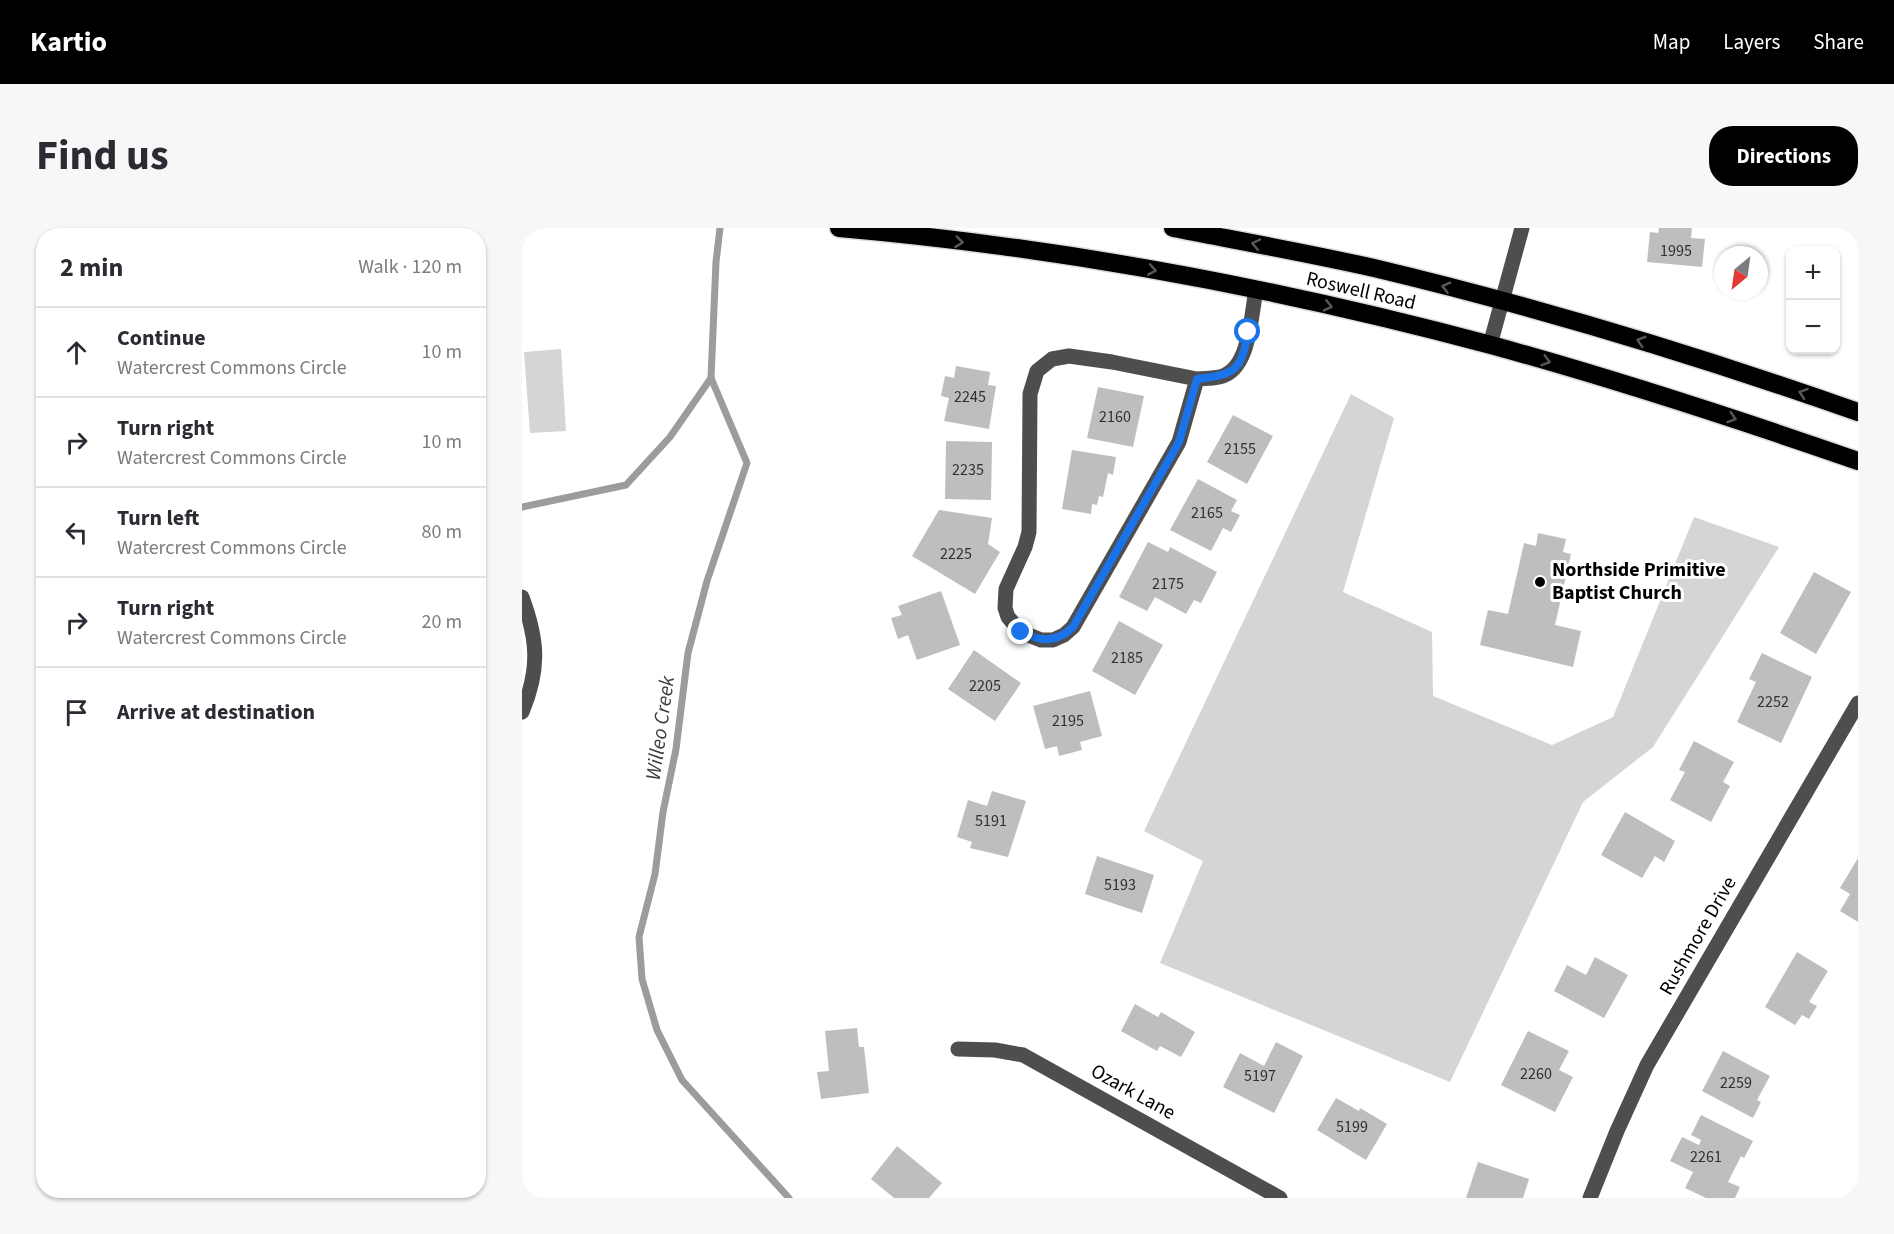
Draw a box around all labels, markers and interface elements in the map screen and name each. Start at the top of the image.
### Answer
text: Kartio [30,22,107,62]
text: Map [1653,27,1690,57]
text: Layers [1723,27,1780,57]
text: Share [1813,27,1864,57]
text: Find us [36,126,169,186]
button: Directions [1709,126,1858,186]
one-way arrow [955,235,964,247]
one-way arrow [1251,238,1261,251]
house number: 1995 [1660,240,1692,262]
north arrow [1714,246,1768,300]
map controls [1786,246,1840,354]
button: + [1786,246,1840,300]
text: 2 min [60,249,123,286]
text: Walk · 120 m [358,253,462,281]
one-way arrow [1147,263,1157,276]
street label: Roswell Road [1303,265,1419,317]
one-way arrow [1441,281,1451,294]
one-way arrow [1323,299,1333,312]
button: − [1786,300,1840,354]
route start [1234,318,1260,344]
text: Continue [117,322,206,354]
one-way arrow [1636,335,1647,348]
icon: ahead [60,336,93,369]
text: 10 m [422,338,462,366]
text: Watercrest Commons Circle [117,354,347,382]
one-way arrow [1540,354,1551,366]
house number: 2245 [954,386,986,408]
one-way arrow [1798,387,1809,400]
house number: 2160 [1099,406,1131,428]
one-way arrow [1726,411,1737,424]
text: Turn right [117,412,214,444]
icon: right [60,426,93,459]
text: 10 m [422,428,462,456]
house number: 2155 [1224,438,1256,460]
text: Watercrest Commons Circle [117,444,347,472]
house number: 2235 [952,459,984,481]
text: Turn left [117,502,199,534]
house number: 2165 [1191,502,1223,524]
icon: left [60,516,93,549]
text: 80 m [422,518,462,546]
text: Watercrest Commons Circle [117,534,347,562]
house number: 2225 [940,543,972,565]
place label: Northside Primitive Baptist Church [1552,556,1726,607]
house number: 2175 [1152,573,1184,595]
marker: Northside Primitive Baptist Church [1533,575,1547,589]
text: Turn right [117,592,214,624]
icon: right [60,606,93,639]
text: 20 m [422,608,462,636]
route end [1007,618,1033,644]
text: Watercrest Commons Circle [117,624,347,652]
house number: 2185 [1111,647,1143,669]
water label: Willeo Creek [638,673,682,782]
house number: 2205 [969,675,1001,697]
house number: 2252 [1757,691,1789,713]
icon: arrive [60,696,93,729]
text: Arrive at destination [117,696,315,728]
house number: 2195 [1052,710,1084,732]
house number: 5191 [975,810,1007,832]
street label: Rushmore Drive [1653,871,1743,1001]
house number: 5193 [1104,874,1136,896]
street label: Ozark Lane [1086,1057,1180,1127]
house number: 2260 [1520,1063,1552,1085]
house number: 5197 [1244,1065,1276,1087]
house number: 2259 [1720,1072,1752,1094]
house number: 5199 [1336,1116,1368,1138]
house number: 2261 [1690,1146,1722,1168]

